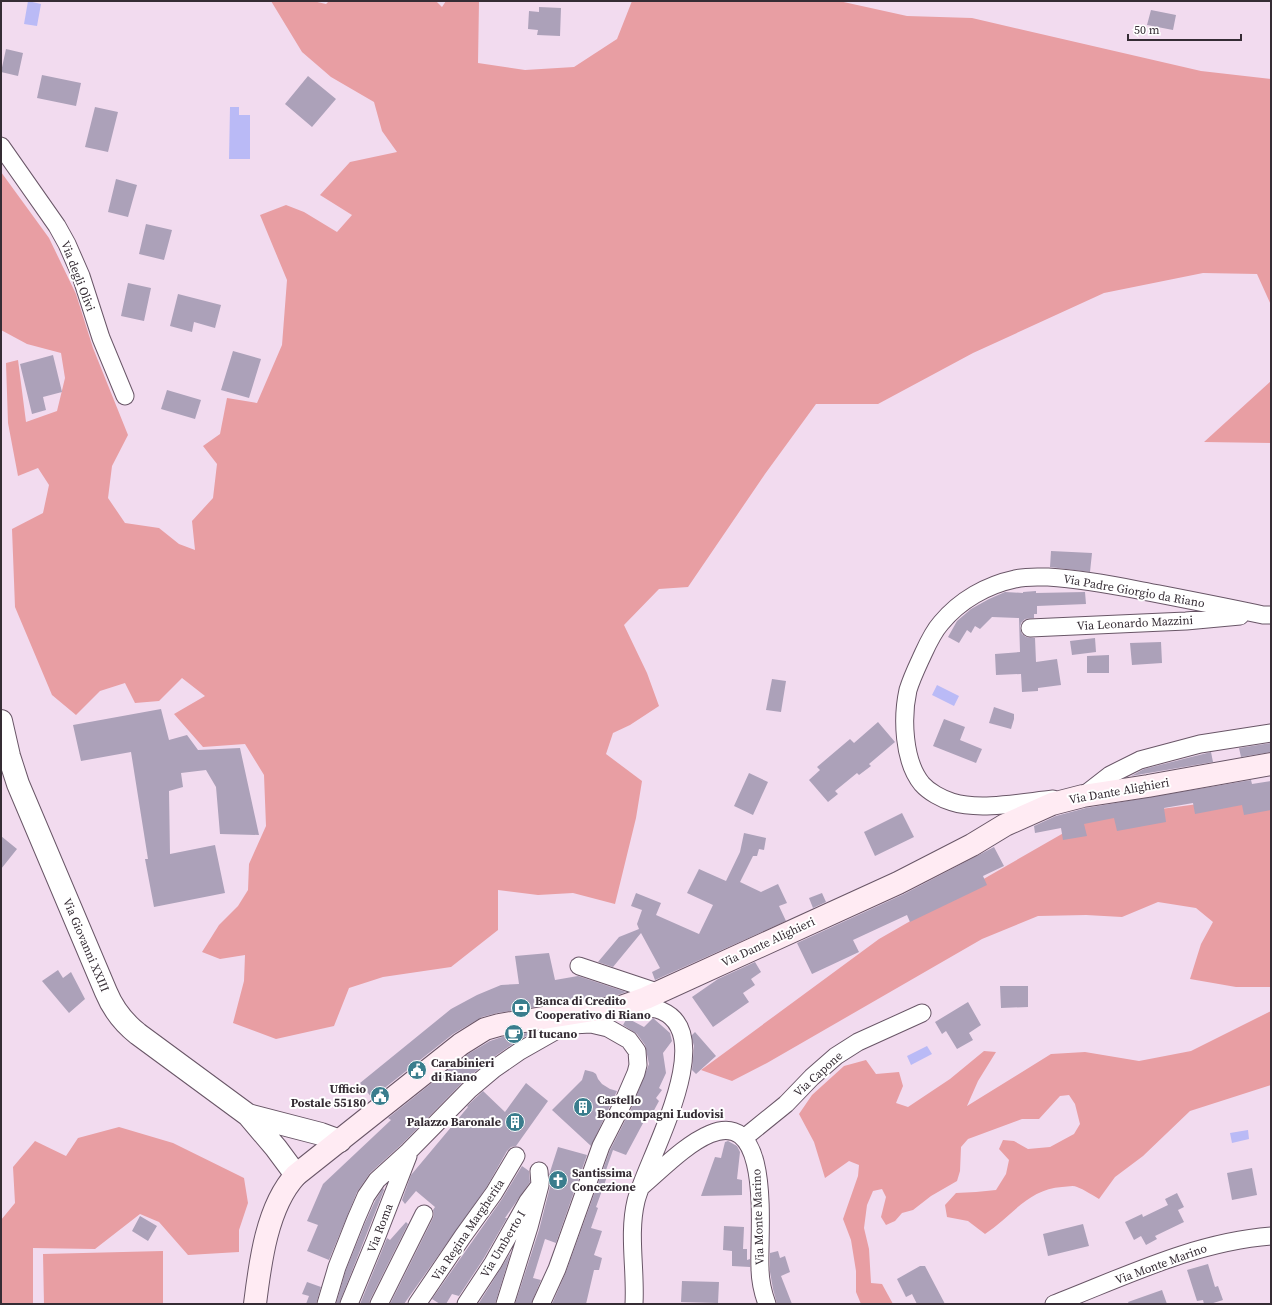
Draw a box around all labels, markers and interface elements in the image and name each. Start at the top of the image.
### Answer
scale bar [1128,16,1241,42]
text: 50 m [1134,22,1160,38]
street label: Via degli Olivi [57,238,99,314]
street label: Via Padre Giorgio da Riano [1062,571,1206,611]
street label: Via Leonardo Mazzini [1076,612,1194,634]
street label: Via Dante Alighieri [1068,774,1171,808]
street label: Via Giovanni XXIII [59,896,113,994]
street label: Via Dante Alighieri [719,913,818,971]
place label: Banca di Credito Cooperativo di Riano [535,993,651,1023]
bank icon: Banca di Credito Cooperativo di Riano [510,997,532,1019]
cafe icon: Il tucano [503,1023,525,1045]
place label: Il tucano [528,1026,577,1042]
street label: Via Capone [790,1048,846,1100]
place label: Carabinieri di Riano [431,1055,495,1085]
public building icon: Carabinieri di Riano [406,1059,428,1081]
place label: Ufficio Postale 55180 [291,1081,366,1111]
public building icon: Ufficio Postale 55180 [369,1085,391,1107]
place label: Castello Boncompagni Ludovisi [597,1092,724,1122]
building icon: Castello Boncompagni Ludovisi [572,1096,594,1118]
building icon: Palazzo Baronale [504,1111,526,1133]
place label: Palazzo Baronale [407,1114,501,1130]
place label: Santissima Concezione [572,1165,636,1195]
street label: Via Monte Marino [748,1168,768,1266]
church icon: Santissima Concezione [547,1169,569,1191]
street label: Via Regina Margherita [428,1175,509,1284]
street label: Via Roma [363,1200,397,1255]
street label: Via Umberto I [477,1208,529,1280]
street label: Via Monte Marino [1113,1240,1209,1288]

